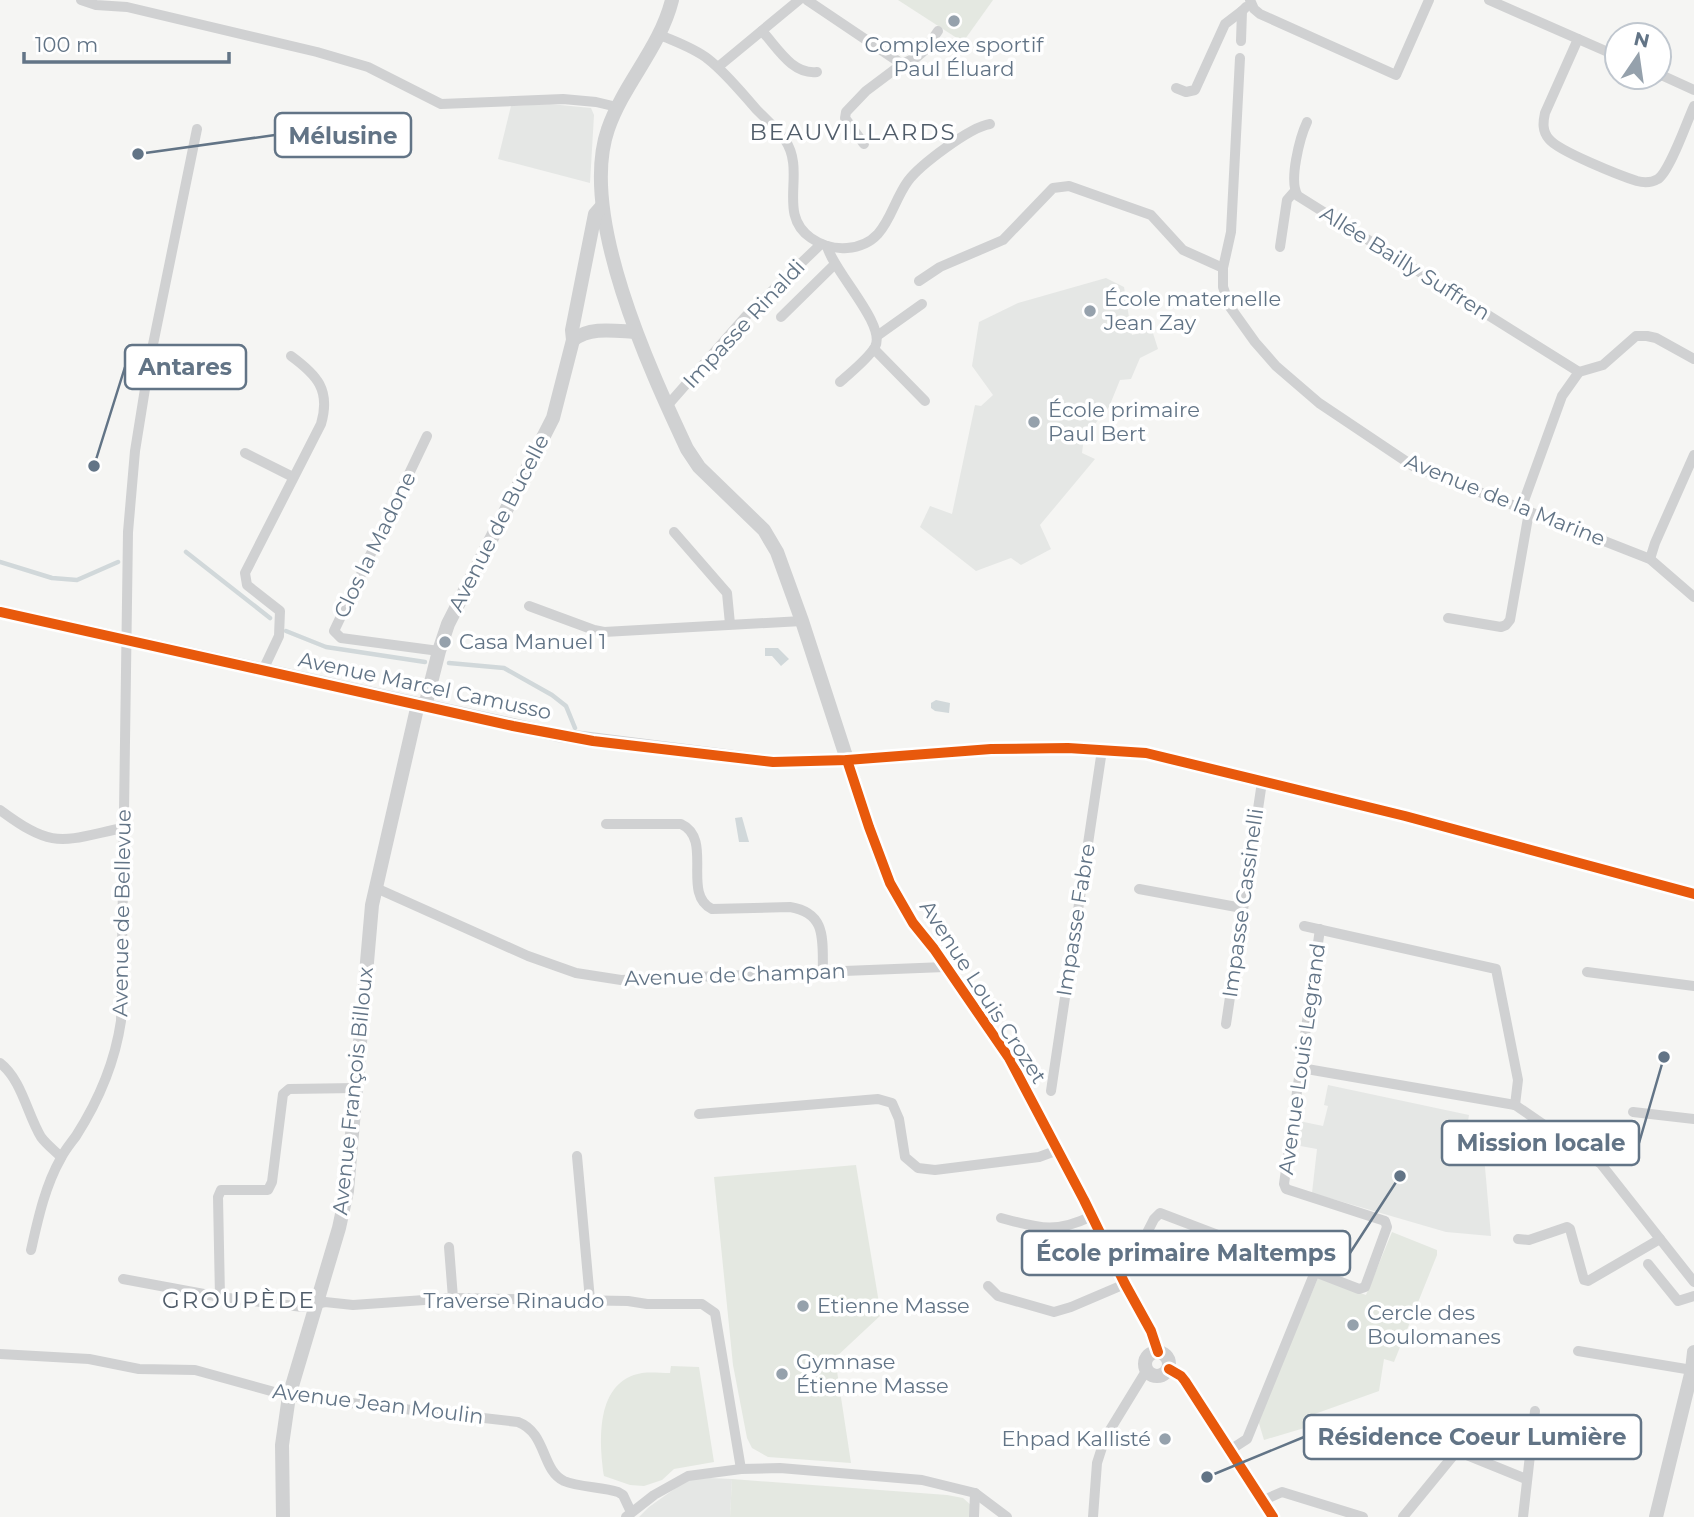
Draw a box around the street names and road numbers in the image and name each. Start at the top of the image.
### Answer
street label: Allée Bailly Suffren [1316,200,1495,325]
street label: Impasse Rinaldi [678,254,810,393]
street label: Avenue de Bucelle [443,430,554,616]
street label: Avenue de la Marine [1401,448,1609,551]
street label: Clos la Madone [328,468,421,622]
street label: Avenue Marcel Camusso [296,646,554,725]
street label: Impasse Cassinelli [1217,807,1268,999]
street label: Avenue de Bellevue [107,809,136,1017]
street label: Impasse Fabre [1051,842,1100,998]
street label: Avenue Louis Crozet [915,895,1052,1088]
street label: Avenue Louis Legrand [1273,942,1330,1176]
street label: Avenue de Champan [624,958,846,991]
street label: Avenue François Billoux [327,966,378,1216]
street label: Traverse Rinaudo [423,1288,605,1313]
street label: Avenue Jean Moulin [271,1378,485,1429]

